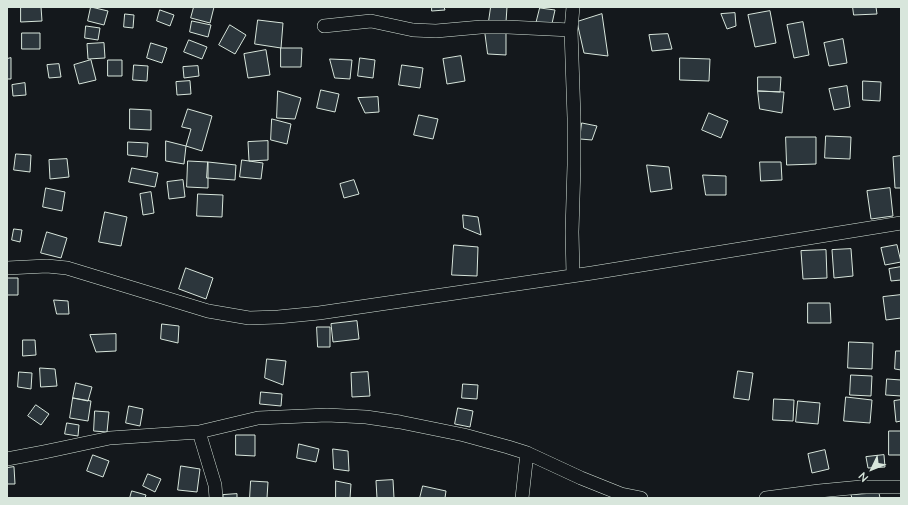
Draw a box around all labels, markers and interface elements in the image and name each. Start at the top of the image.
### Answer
north arrow [852,449,892,489]
text: N [855,469,871,485]

